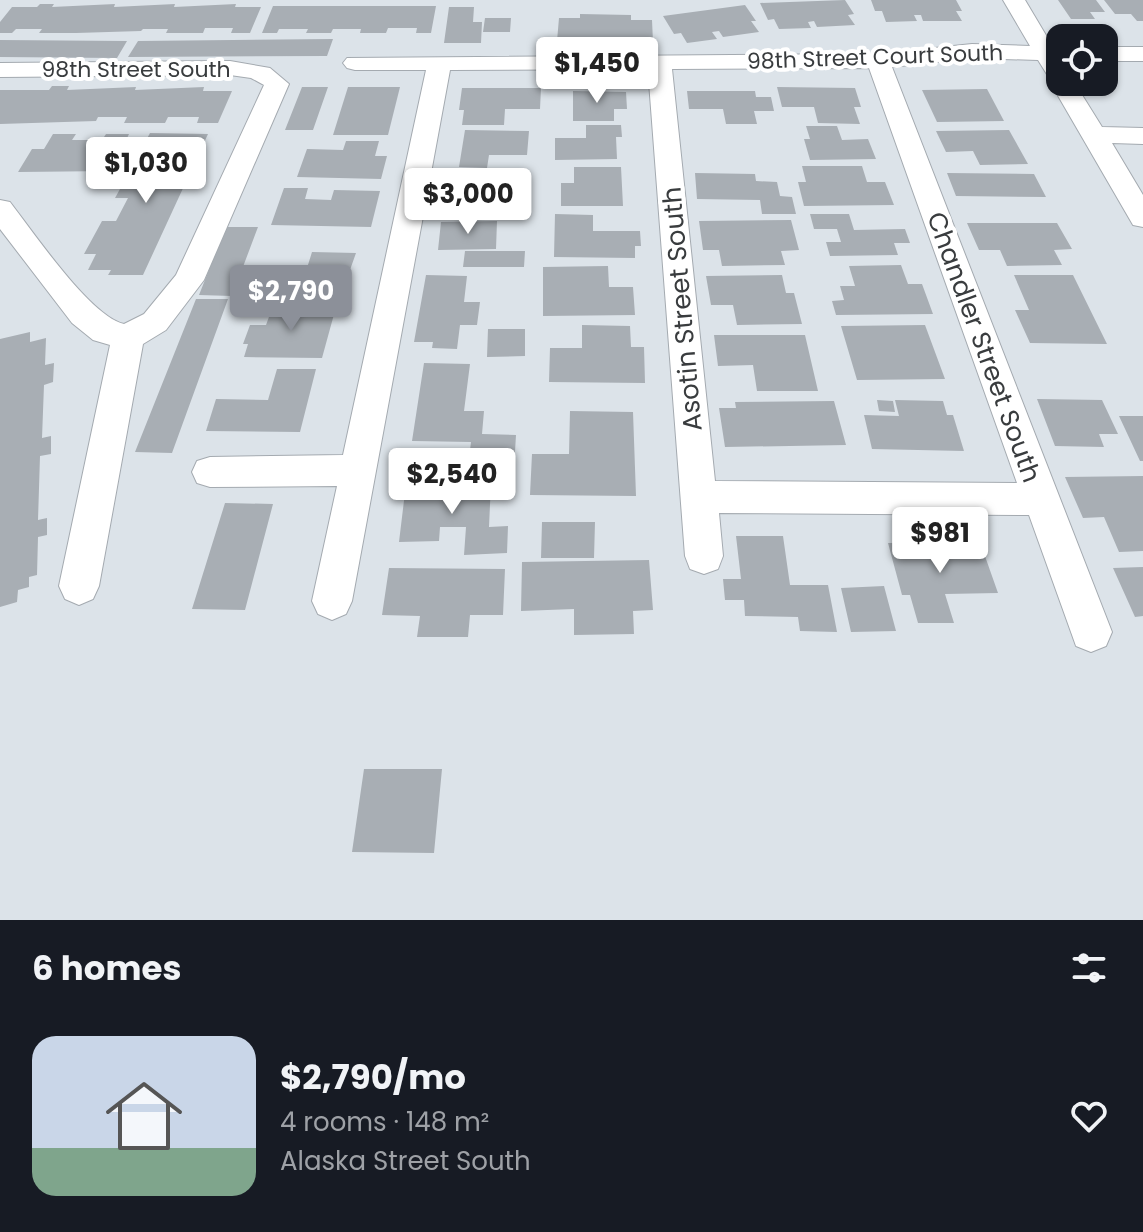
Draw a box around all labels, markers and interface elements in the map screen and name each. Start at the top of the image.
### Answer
map controls [1046,24,1118,96]
button: locate [1046,24,1118,96]
pin: $1,450 [532,37,662,105]
street label: 98th Street Court South [746,37,1004,77]
text: $1,450 [554,45,640,81]
street label: 98th Street South [41,54,231,85]
pin: $1,030 [81,137,211,205]
text: $1,030 [104,145,188,181]
pin: $3,000 [403,168,533,236]
text: $3,000 [422,176,514,212]
street label: Asotin Street South [653,185,711,433]
street label: Chandler Street South [918,207,1050,487]
pin: $2,790 [226,265,356,333]
text: $2,790 [248,273,334,309]
pin: $2,540 [387,448,517,516]
text: $2,540 [407,456,497,492]
pin: $981 [893,507,987,575]
text: $981 [910,515,970,551]
text: 6 homes [32,944,181,992]
icon: filters [1067,946,1111,990]
text: $2,790/mo [280,1053,466,1101]
icon: home [96,1068,192,1164]
icon: heart [1067,1094,1111,1138]
text: 4 rooms · 148 m² [280,1104,489,1140]
text: Alaska Street South [280,1143,531,1179]

